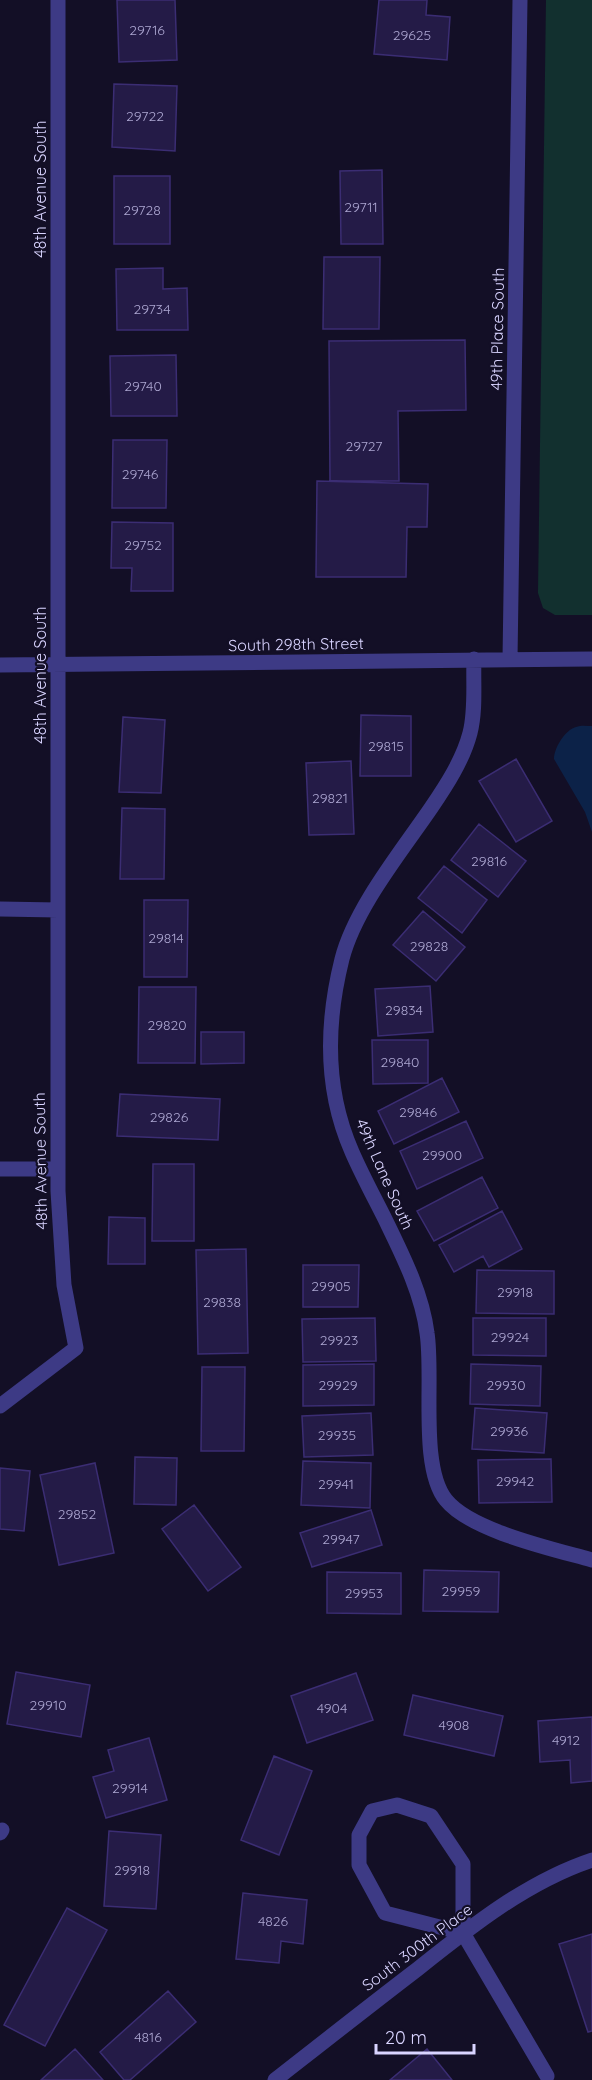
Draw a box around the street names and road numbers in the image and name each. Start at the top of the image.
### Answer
street label: 48th Avenue South [30,120,50,258]
street label: 49th Place South [486,267,508,391]
street label: 48th Avenue South [30,606,50,744]
street label: South 298th Street [228,633,364,655]
street label: 48th Avenue South [29,1092,51,1230]
street label: 49th Lane South [352,1116,418,1232]
street label: South 300th Place [358,1899,476,1995]

